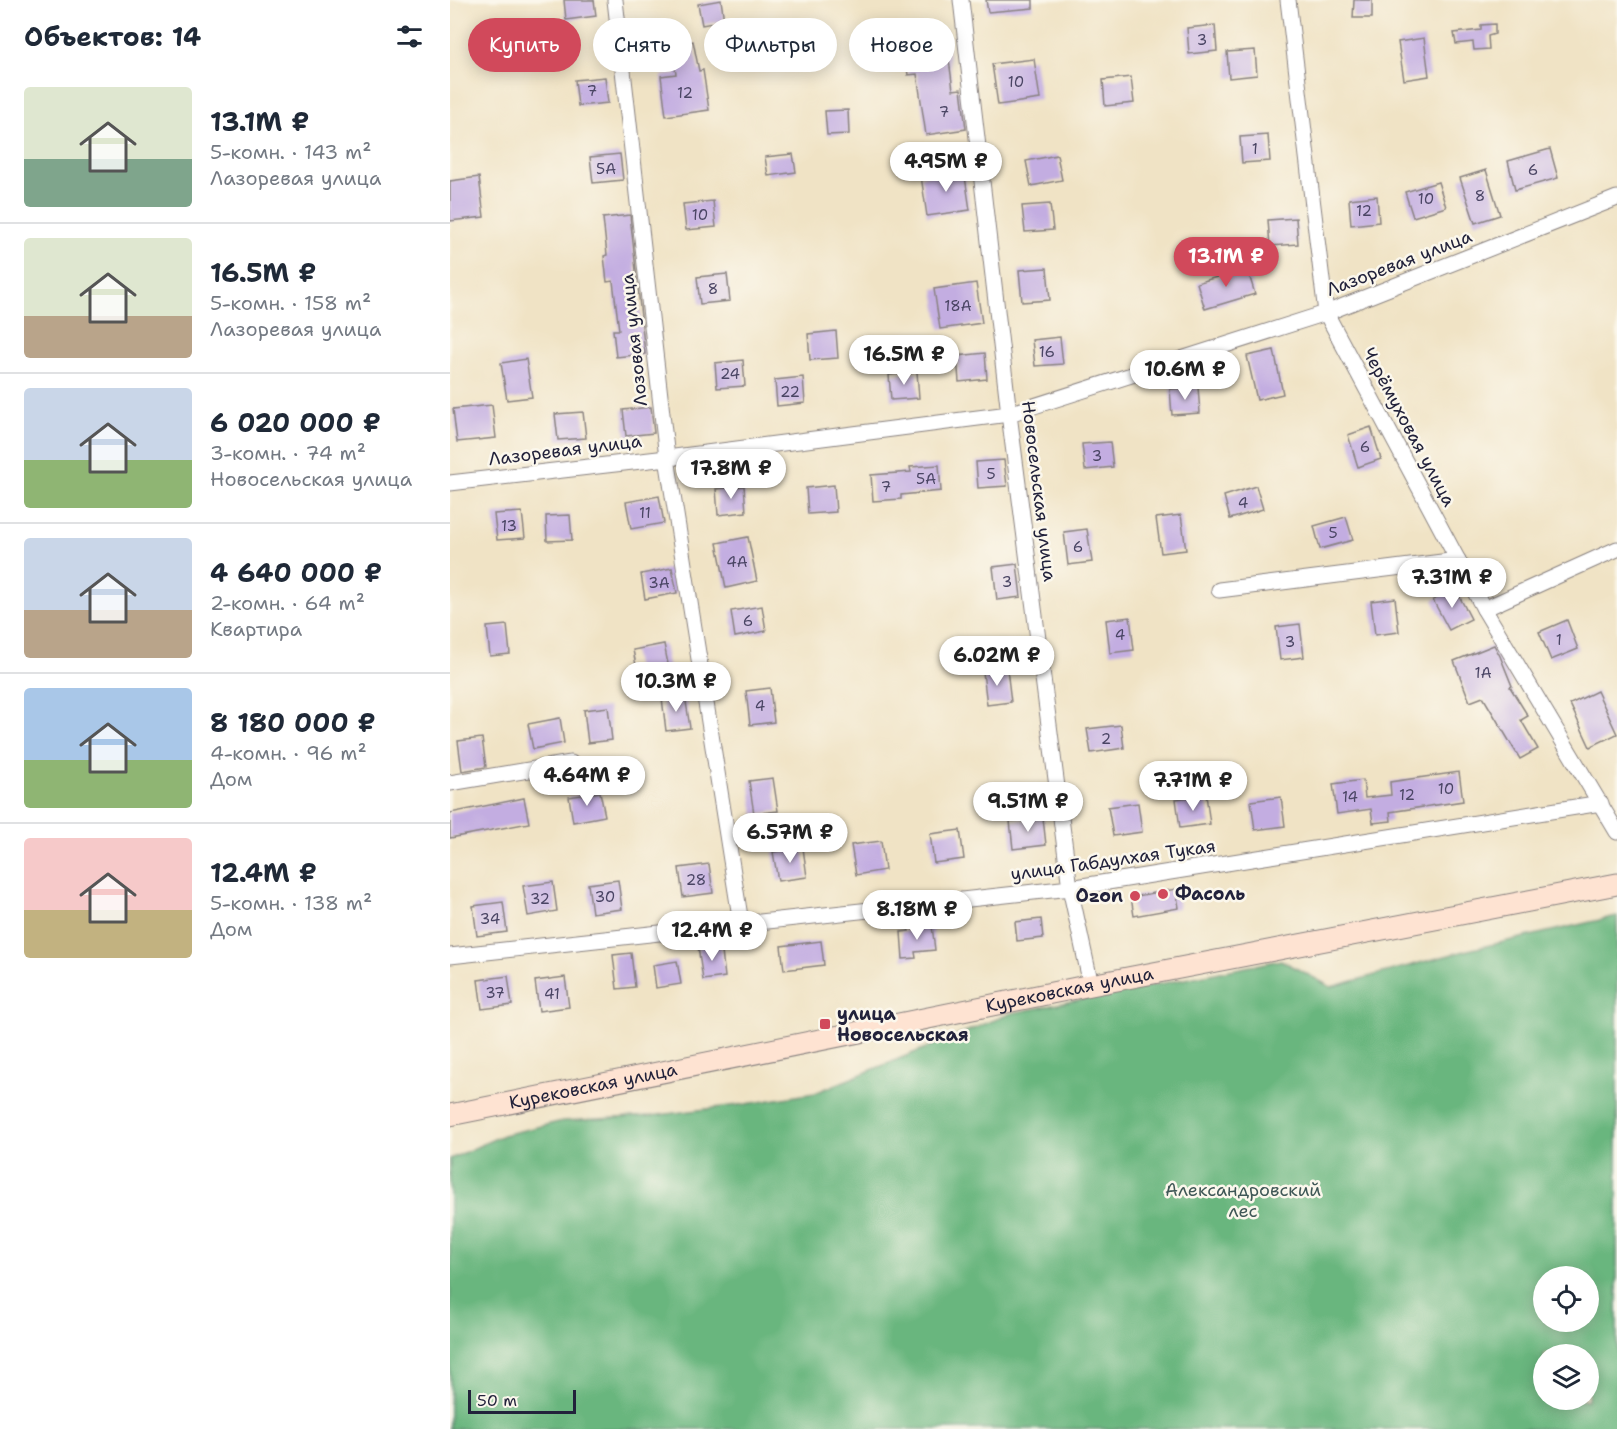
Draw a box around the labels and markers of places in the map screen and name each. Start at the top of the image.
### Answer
pin: 4.95M ₽ [891,142,1001,193]
pin: 13.1M ₽ [1171,237,1281,288]
pin: 16.5M ₽ [849,335,959,386]
pin: 10.6M ₽ [1130,350,1240,401]
pin: 17.8M ₽ [676,449,786,500]
pin: 7.31M ₽ [1397,558,1507,609]
pin: 6.02M ₽ [942,636,1052,687]
pin: 10.3M ₽ [621,662,731,713]
pin: 4.64M ₽ [532,756,642,807]
pin: 7.71M ₽ [1138,761,1248,812]
pin: 9.51M ₽ [973,782,1083,833]
pin: 6.57M ₽ [735,813,845,864]
place label: Фасоль [1175,882,1245,906]
place label: Ozon [1076,884,1123,908]
marker: Фасоль [1156,887,1170,901]
marker: Ozon [1128,889,1142,903]
pin: 8.18M ₽ [862,890,972,941]
pin: 12.4M ₽ [657,911,767,962]
place label: улица Новосельская [837,1002,969,1047]
marker: улица Новосельская [818,1017,832,1031]

